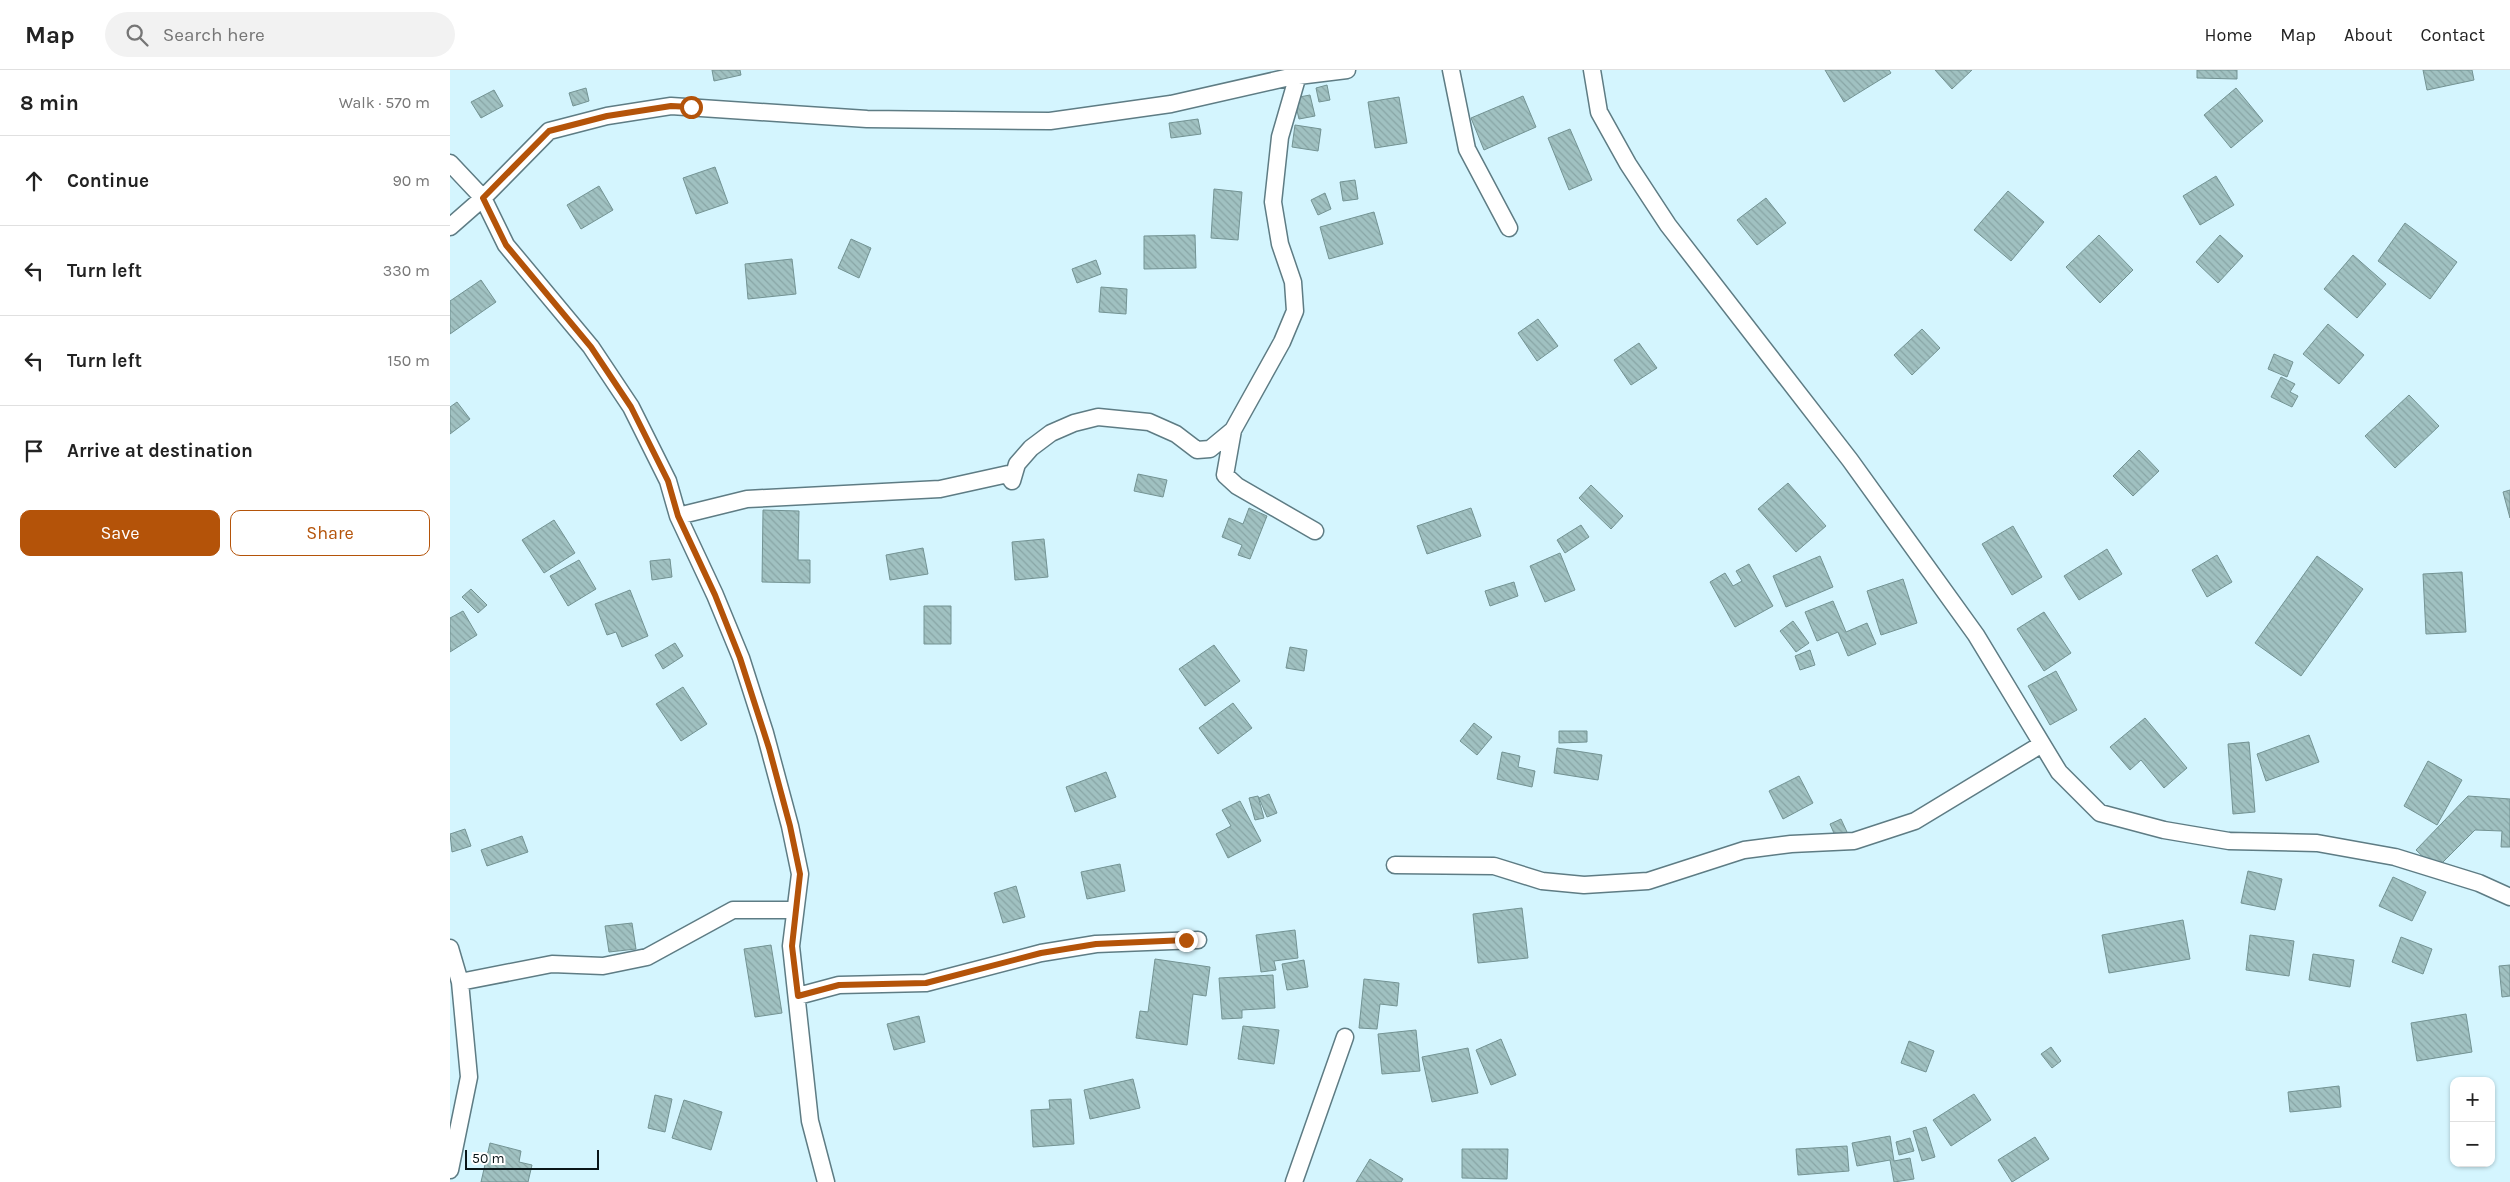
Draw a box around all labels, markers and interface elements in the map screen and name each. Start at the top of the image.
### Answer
search box [105,12,455,57]
text: Map [25,21,75,49]
icon: search [123,21,151,49]
text: Search here [163,24,265,46]
text: Home [2204,24,2252,46]
text: Map [2280,24,2316,46]
text: About [2344,24,2393,46]
text: Contact [2421,24,2485,46]
text: 8 min [20,91,79,115]
text: Walk · 570 m [339,93,430,112]
route start [680,96,703,119]
icon: ahead [20,167,48,195]
text: Continue [67,170,149,192]
text: 90 m [392,171,430,190]
icon: left [20,257,48,285]
text: Turn left [67,260,142,282]
text: 330 m [383,261,430,280]
icon: left [20,347,48,375]
text: Turn left [67,350,142,372]
text: 150 m [387,351,430,370]
icon: arrive [20,437,48,465]
text: Arrive at destination [67,440,253,462]
button: Save [20,510,220,556]
button: Share [230,510,430,556]
route end [1175,929,1198,952]
map controls [2450,1077,2495,1167]
button: + [2450,1077,2495,1122]
button: − [2450,1122,2495,1167]
scale bar [465,1147,599,1170]
text: 50 m [472,1150,505,1167]

